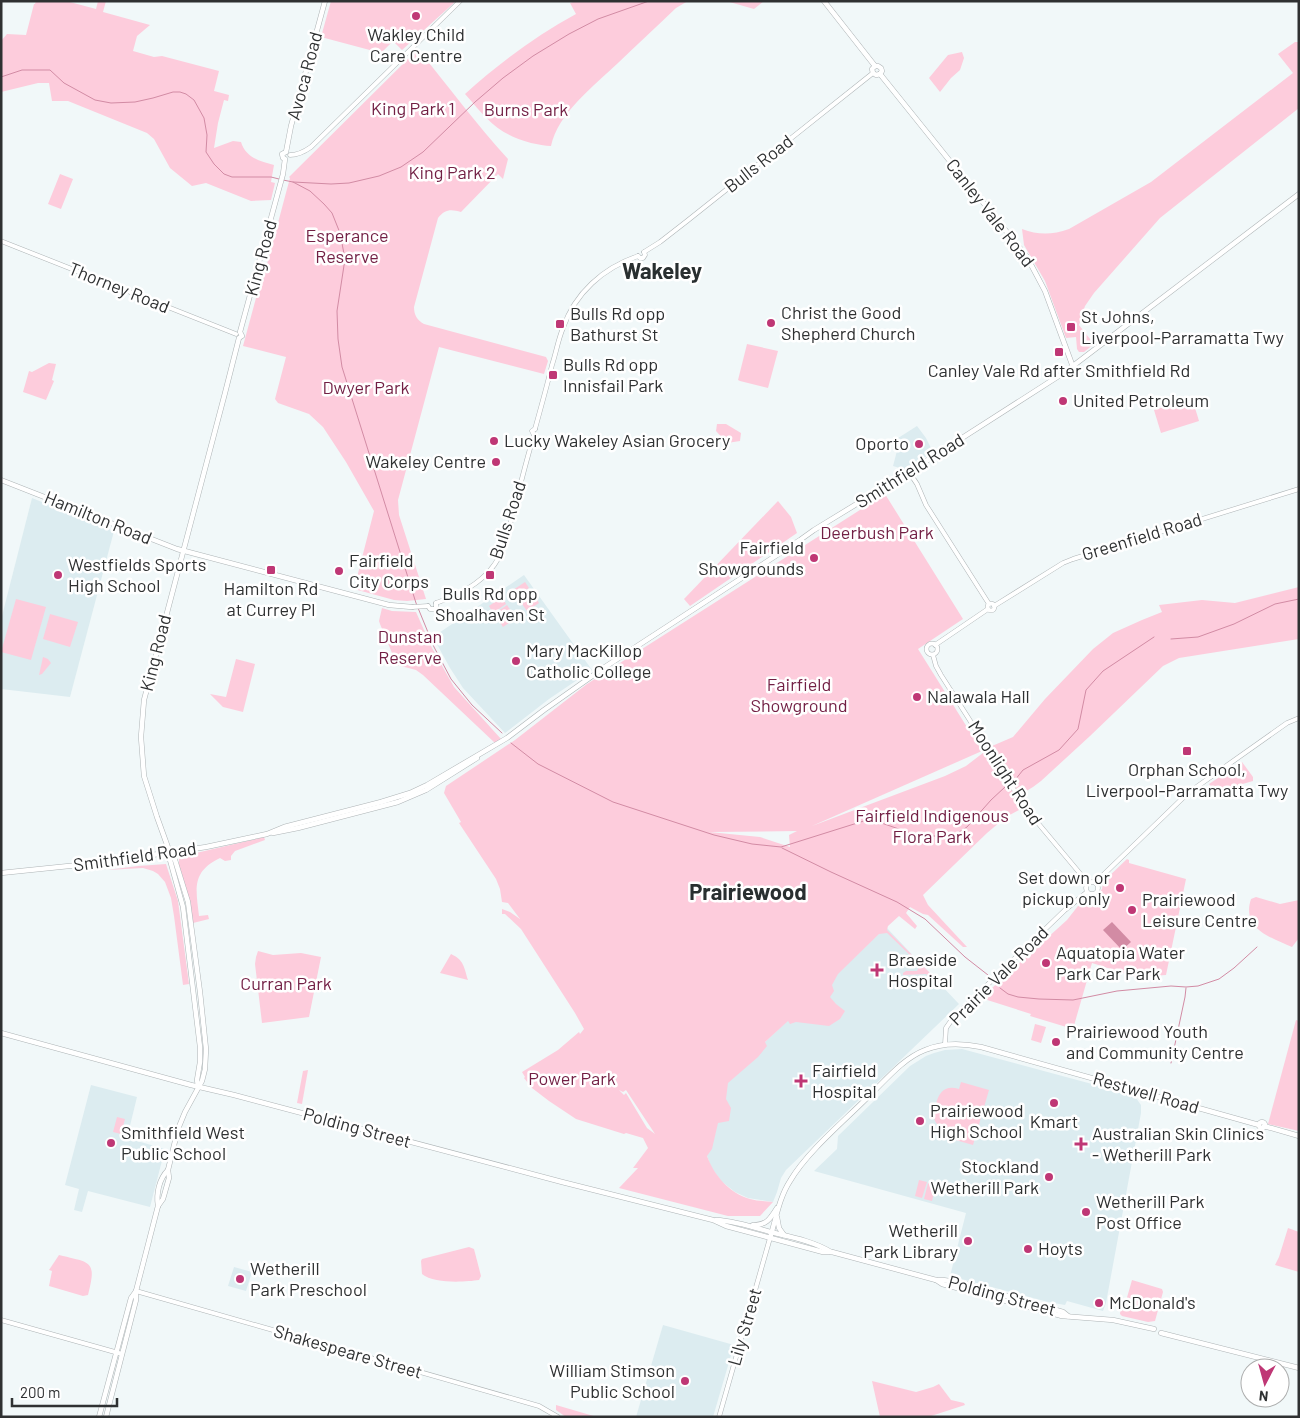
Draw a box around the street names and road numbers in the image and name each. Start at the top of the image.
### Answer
street label: Avoca Road [282,29,326,122]
street label: Bulls Road [720,130,797,197]
street label: Canley Vale Road [942,154,1040,271]
street label: King Road [239,217,281,298]
street label: Thorney Road [66,257,173,317]
street label: Smithfield Road [851,428,968,512]
street label: Bulls Road [484,478,530,562]
street label: Hamilton Road [42,486,155,549]
street label: Greenfield Road [1079,507,1204,565]
street label: King Road [135,612,175,693]
street label: Moonlight Road [964,716,1048,829]
street label: Smithfield Road [72,836,198,876]
street label: Prairie Vale Road [944,921,1053,1030]
street label: Restwell Road [1091,1066,1202,1118]
street label: Polding Street [301,1102,414,1152]
street label: Polding Street [946,1270,1059,1320]
street label: Lily Street [722,1285,766,1368]
street label: Shakespeare Street [271,1319,425,1383]

